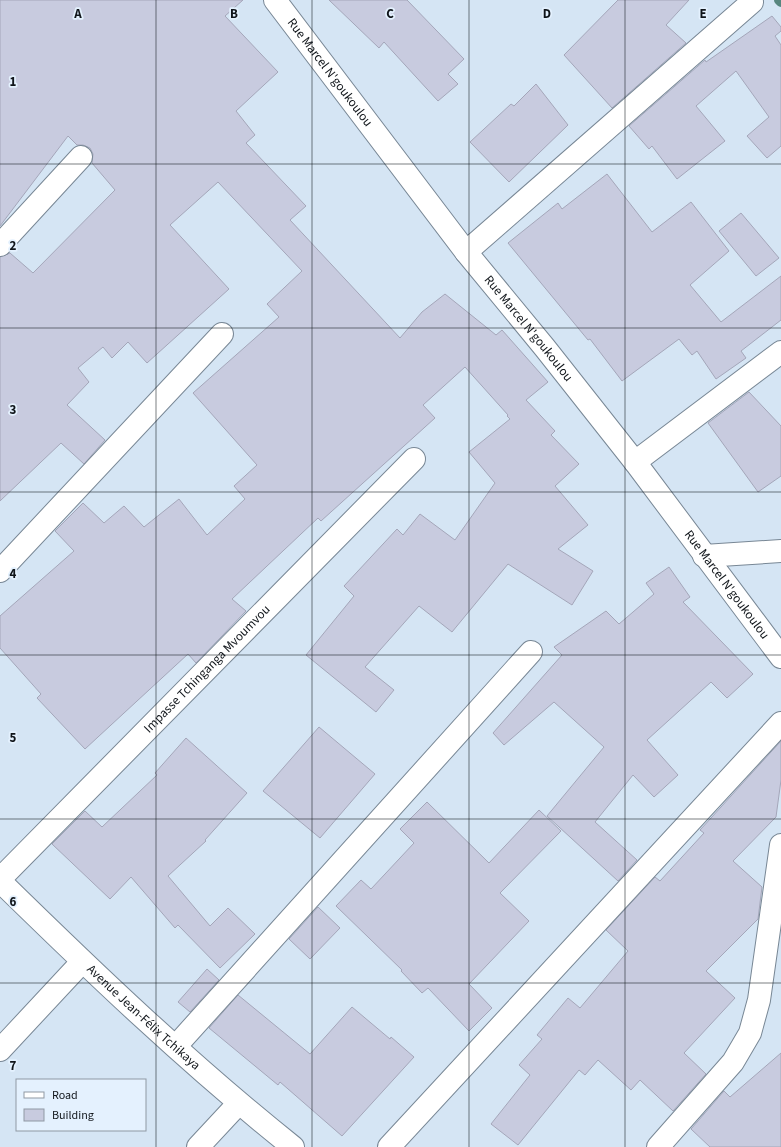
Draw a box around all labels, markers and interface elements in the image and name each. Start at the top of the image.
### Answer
text: A [73,5,82,23]
text: B [230,5,238,23]
text: C [386,5,394,23]
text: D [543,5,551,23]
text: E [699,5,707,23]
street label: Rue Marcel N'goukoulou [283,15,377,131]
text: 1 [10,73,17,91]
text: 2 [10,237,17,255]
street label: Rue Marcel N'goukoulou [480,272,577,385]
text: 3 [10,401,17,419]
street label: Rue Marcel N'goukoulou [680,526,774,643]
text: 4 [10,565,17,583]
street label: Impasse Tchinganga Mvoumvou [140,601,274,737]
text: 5 [10,729,17,747]
text: 6 [10,893,17,911]
street label: Avenue Jean-Félix Tchikaya [83,961,204,1074]
text: 7 [10,1057,17,1075]
legend [16,1079,146,1131]
text: Road [52,1087,78,1104]
text: Building [52,1107,94,1124]

